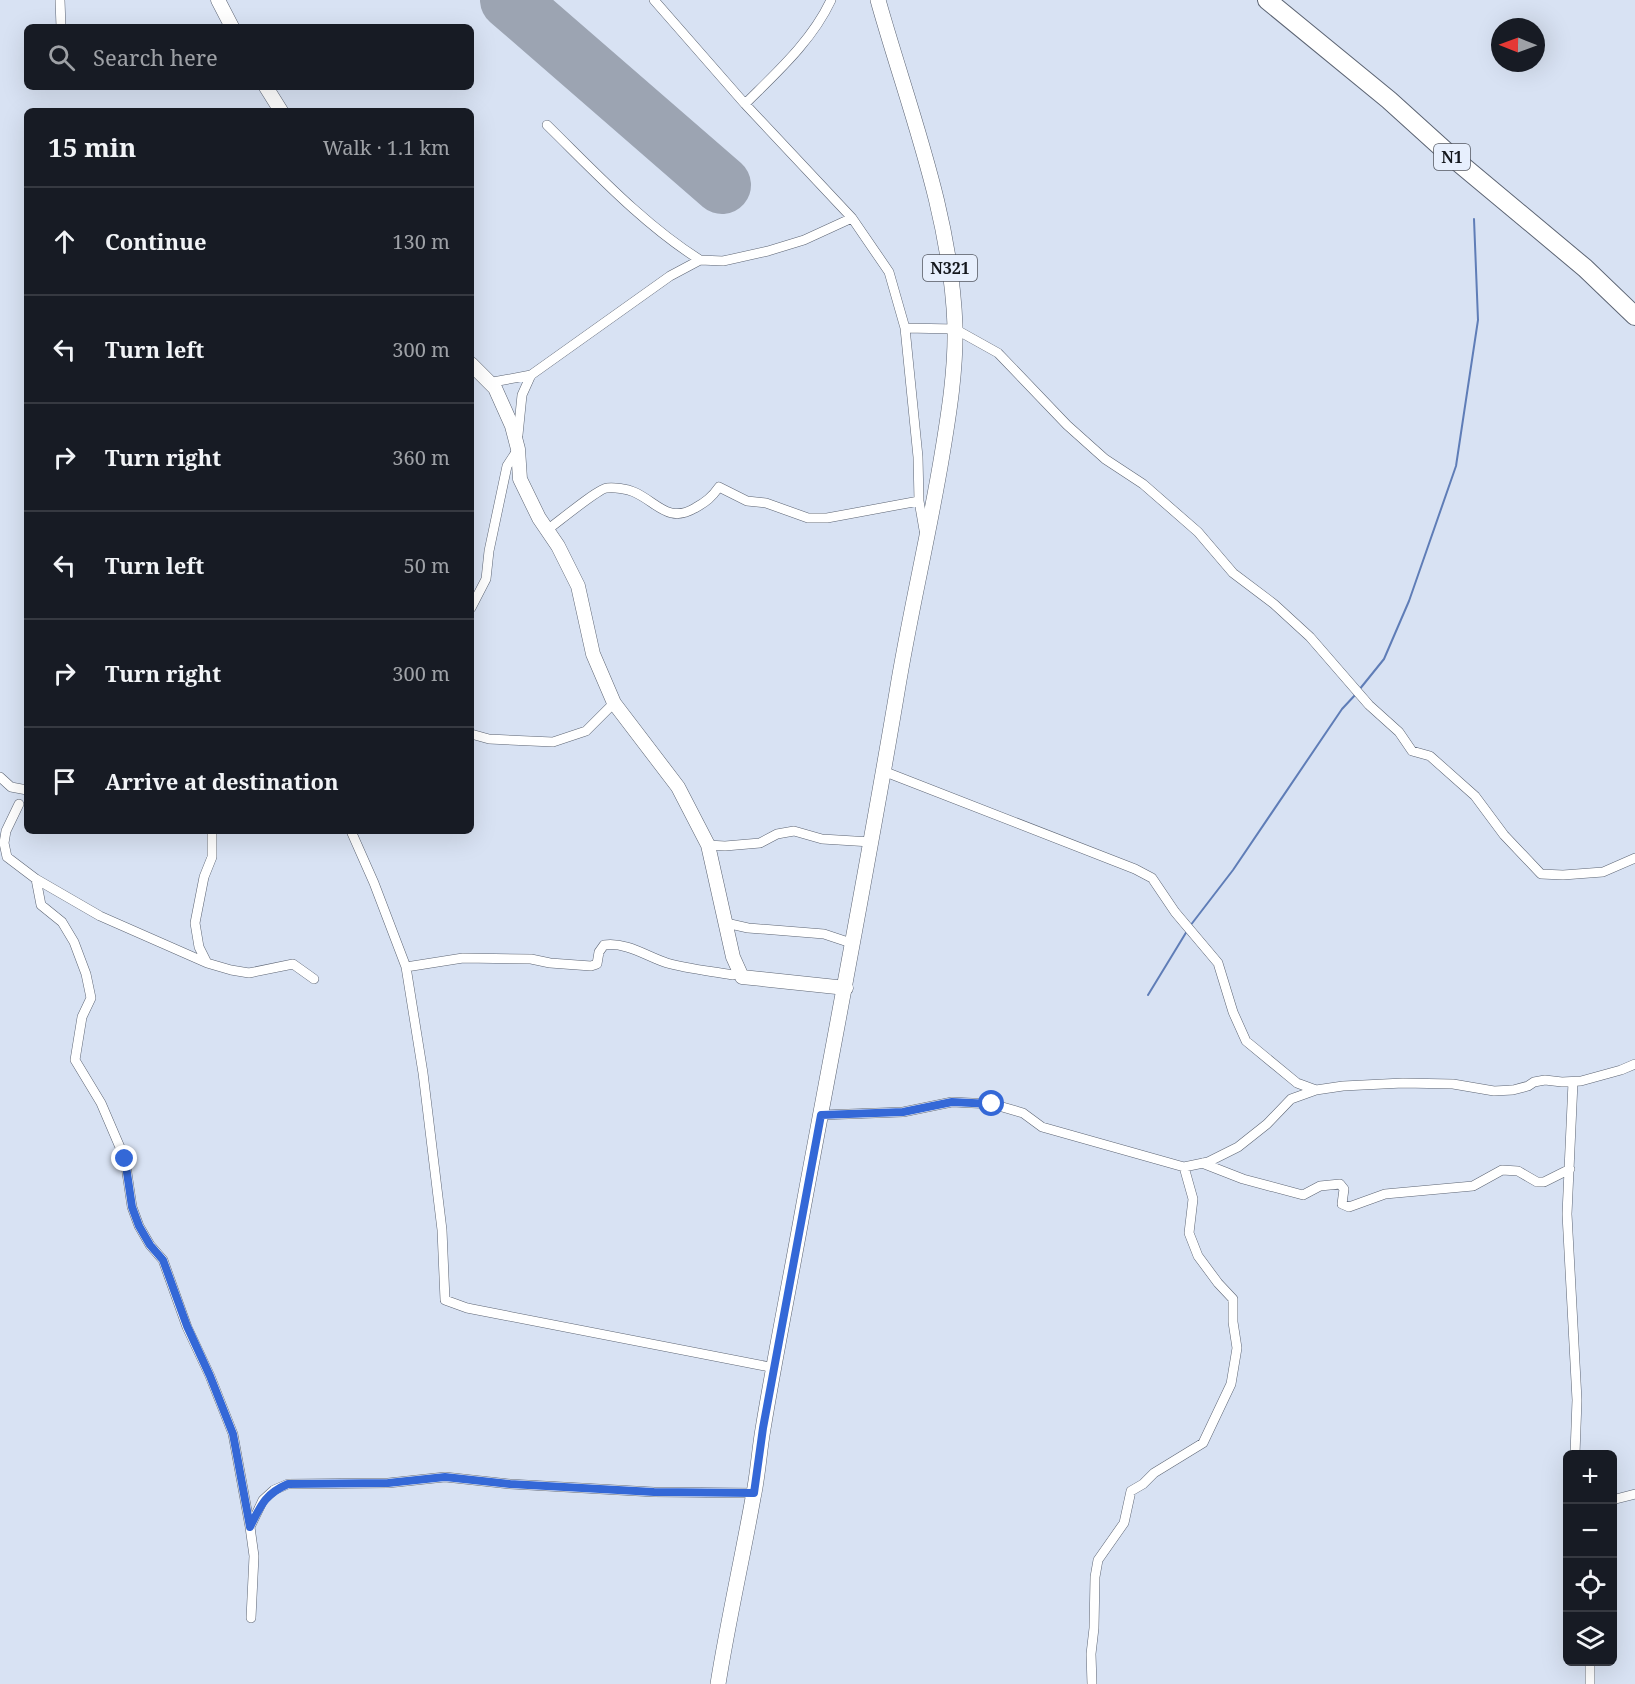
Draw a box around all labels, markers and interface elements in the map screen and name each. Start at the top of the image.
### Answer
north arrow [1491,18,1545,72]
search box [24,24,474,90]
icon: search [45,41,78,74]
text: Search here [93,42,218,72]
text: 15 min [48,129,136,165]
text: Walk · 1.1 km [323,134,450,161]
road number: N1 [1434,144,1470,170]
icon: ahead [48,225,81,258]
text: Continue [105,226,207,256]
text: 130 m [392,228,450,255]
road number: N321 [923,255,977,281]
icon: left [48,333,81,366]
text: Turn left [105,334,204,364]
text: 300 m [392,336,450,363]
icon: right [48,441,81,474]
text: Turn right [105,442,221,472]
text: 360 m [392,444,450,471]
icon: left [48,549,81,582]
text: Turn left [105,550,204,580]
text: 50 m [404,552,450,579]
icon: right [48,657,81,690]
text: Turn right [105,658,221,688]
text: 300 m [392,660,450,687]
icon: arrive [48,765,81,798]
text: Arrive at destination [105,766,339,796]
route start [978,1090,1004,1116]
route end [111,1145,137,1171]
map controls [1563,1450,1617,1666]
button: + [1563,1450,1617,1504]
button: − [1563,1504,1617,1558]
button: locate [1563,1558,1617,1612]
button: layers [1563,1612,1617,1666]

